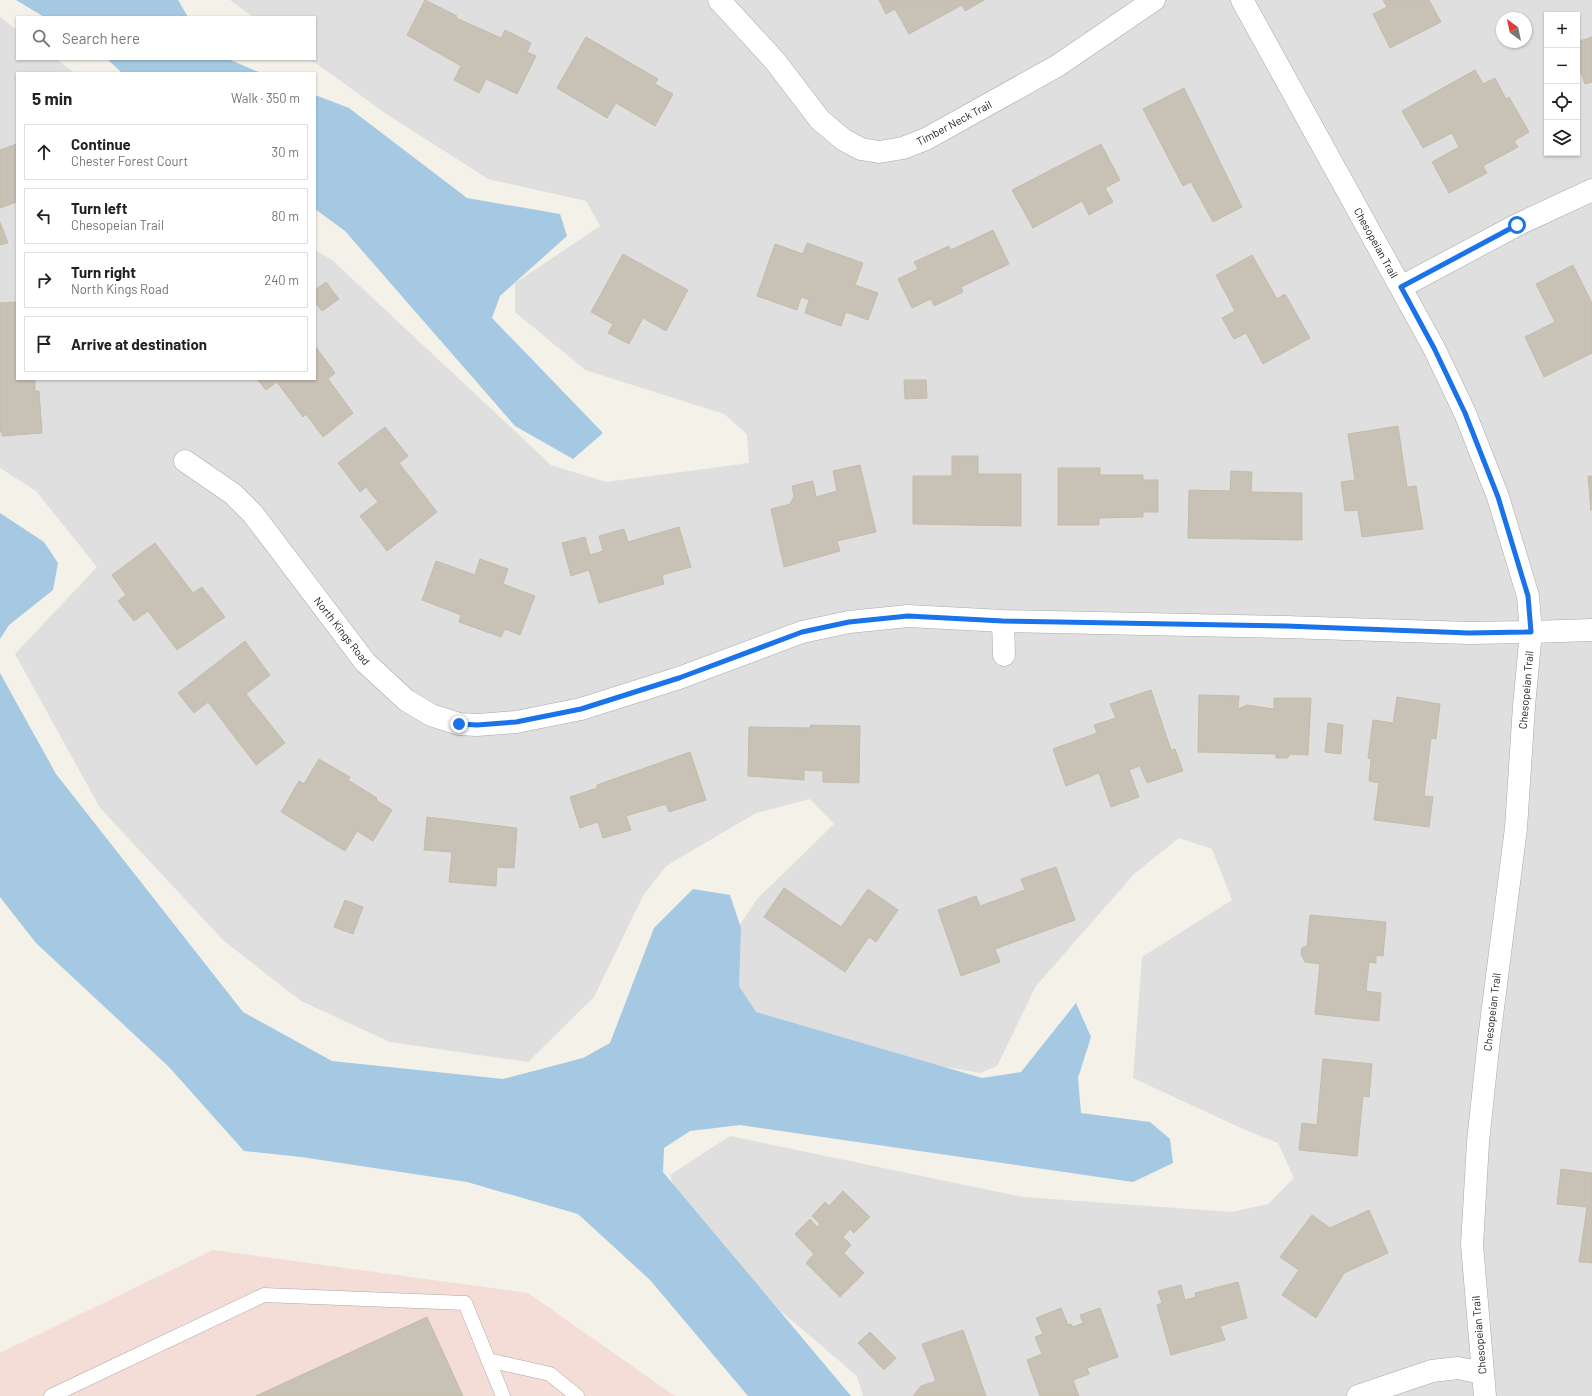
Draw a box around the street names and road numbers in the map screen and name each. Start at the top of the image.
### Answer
street label: Timber Neck Trail [914,97,994,148]
street label: Chesopeian Trail [1352,205,1401,280]
street label: North Kings Road [312,594,373,667]
street label: Chesopeian Trail [1516,650,1535,730]
street label: Chesopeian Trail [1480,972,1503,1052]
street label: Chesopeian Trail [1469,1295,1488,1375]

